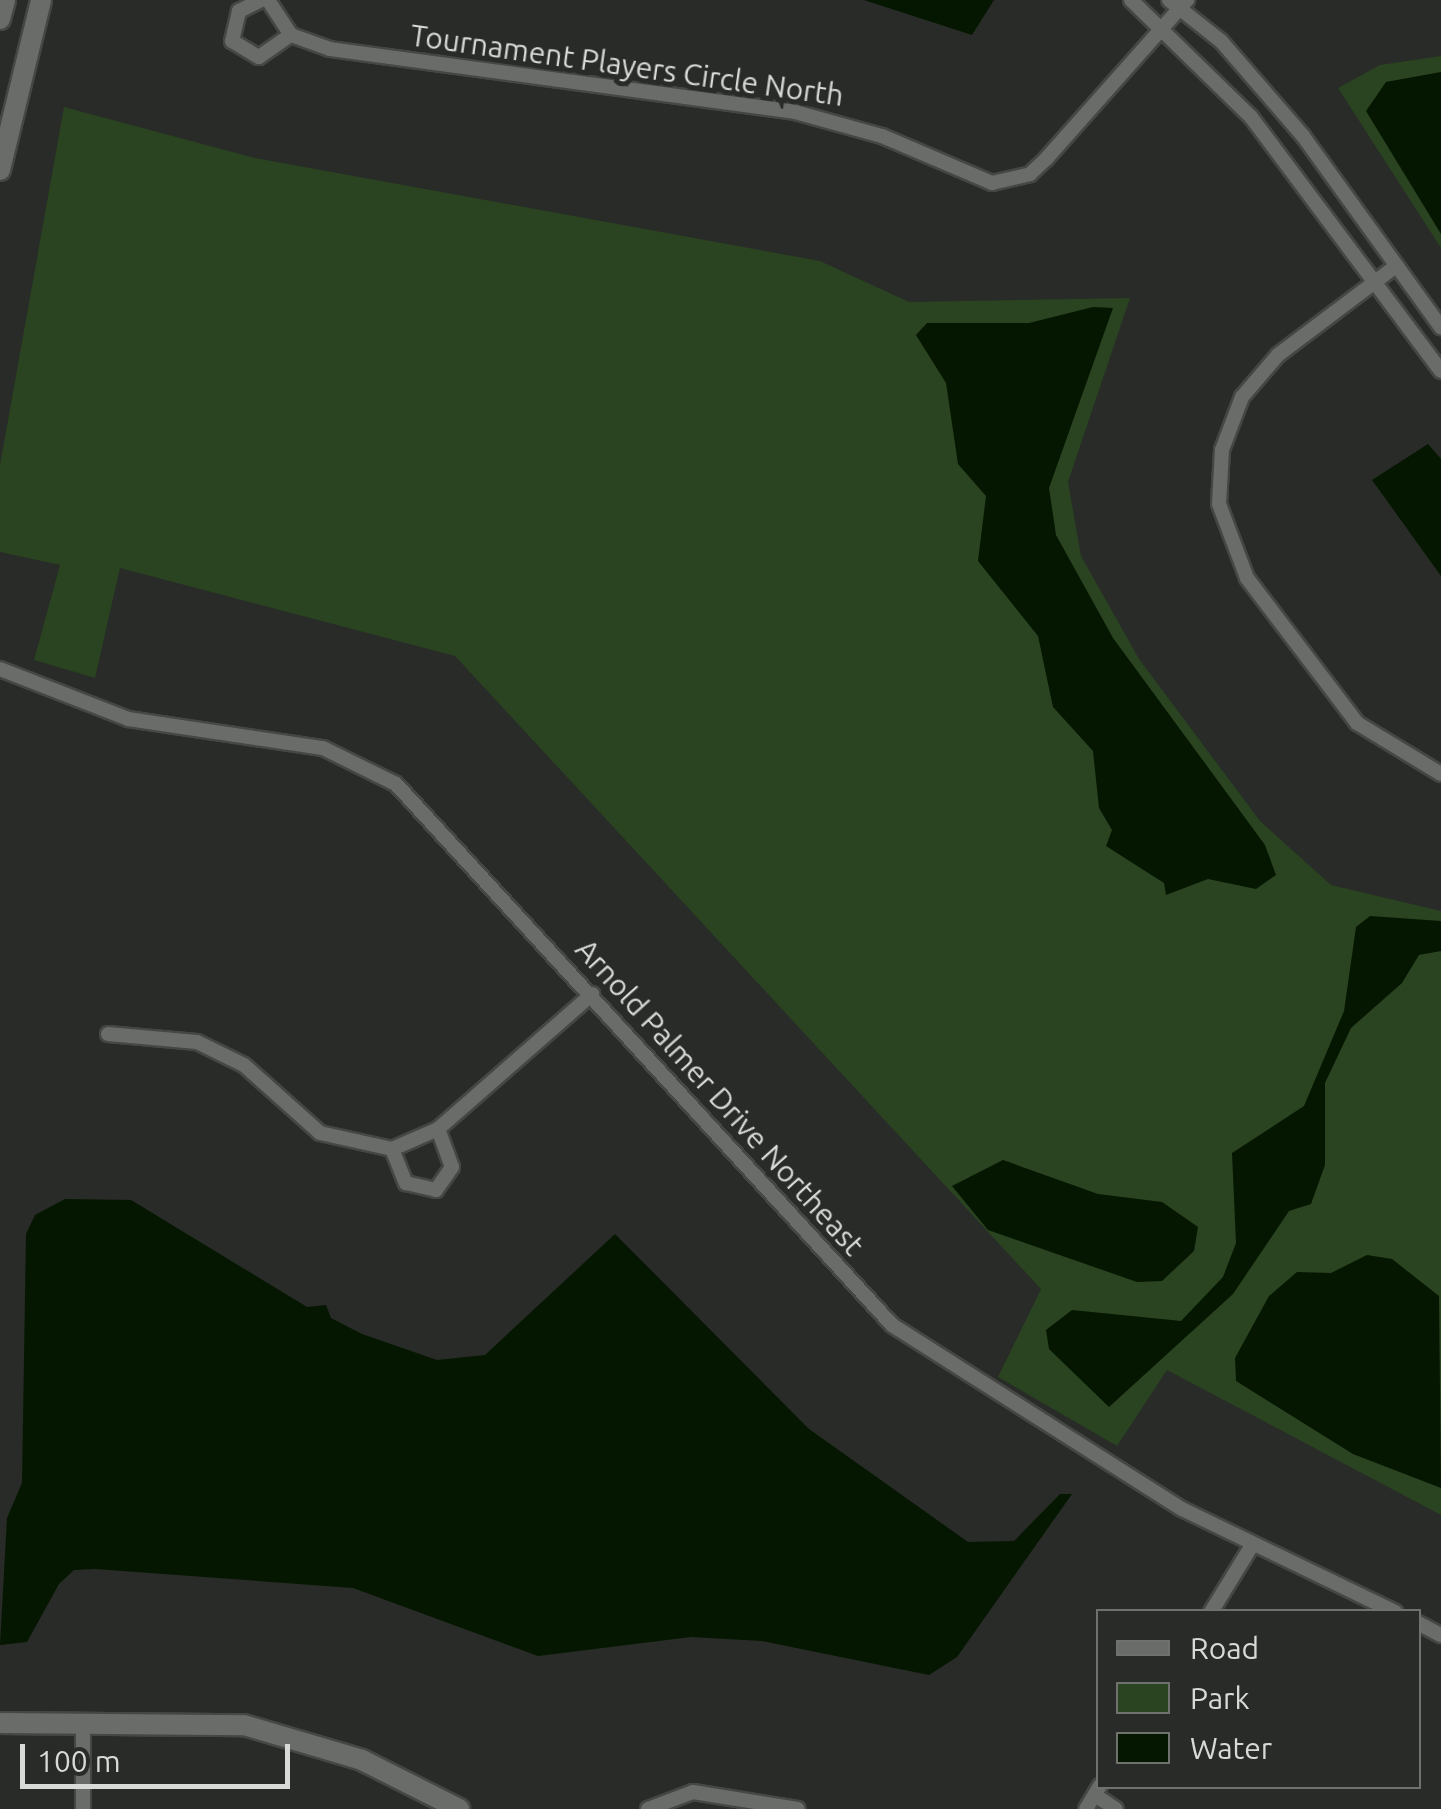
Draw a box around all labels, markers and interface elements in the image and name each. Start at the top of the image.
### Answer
street label: Tournament Players Circle North [408,17,846,113]
street label: Arnold Palmer Drive Northeast [568,931,872,1263]
legend [1096,1609,1421,1789]
text: Road [1190,1631,1259,1665]
text: Park [1190,1681,1250,1715]
scale bar [25,1724,295,1786]
text: Water [1190,1731,1272,1765]
text: 100 m [37,1744,121,1778]

